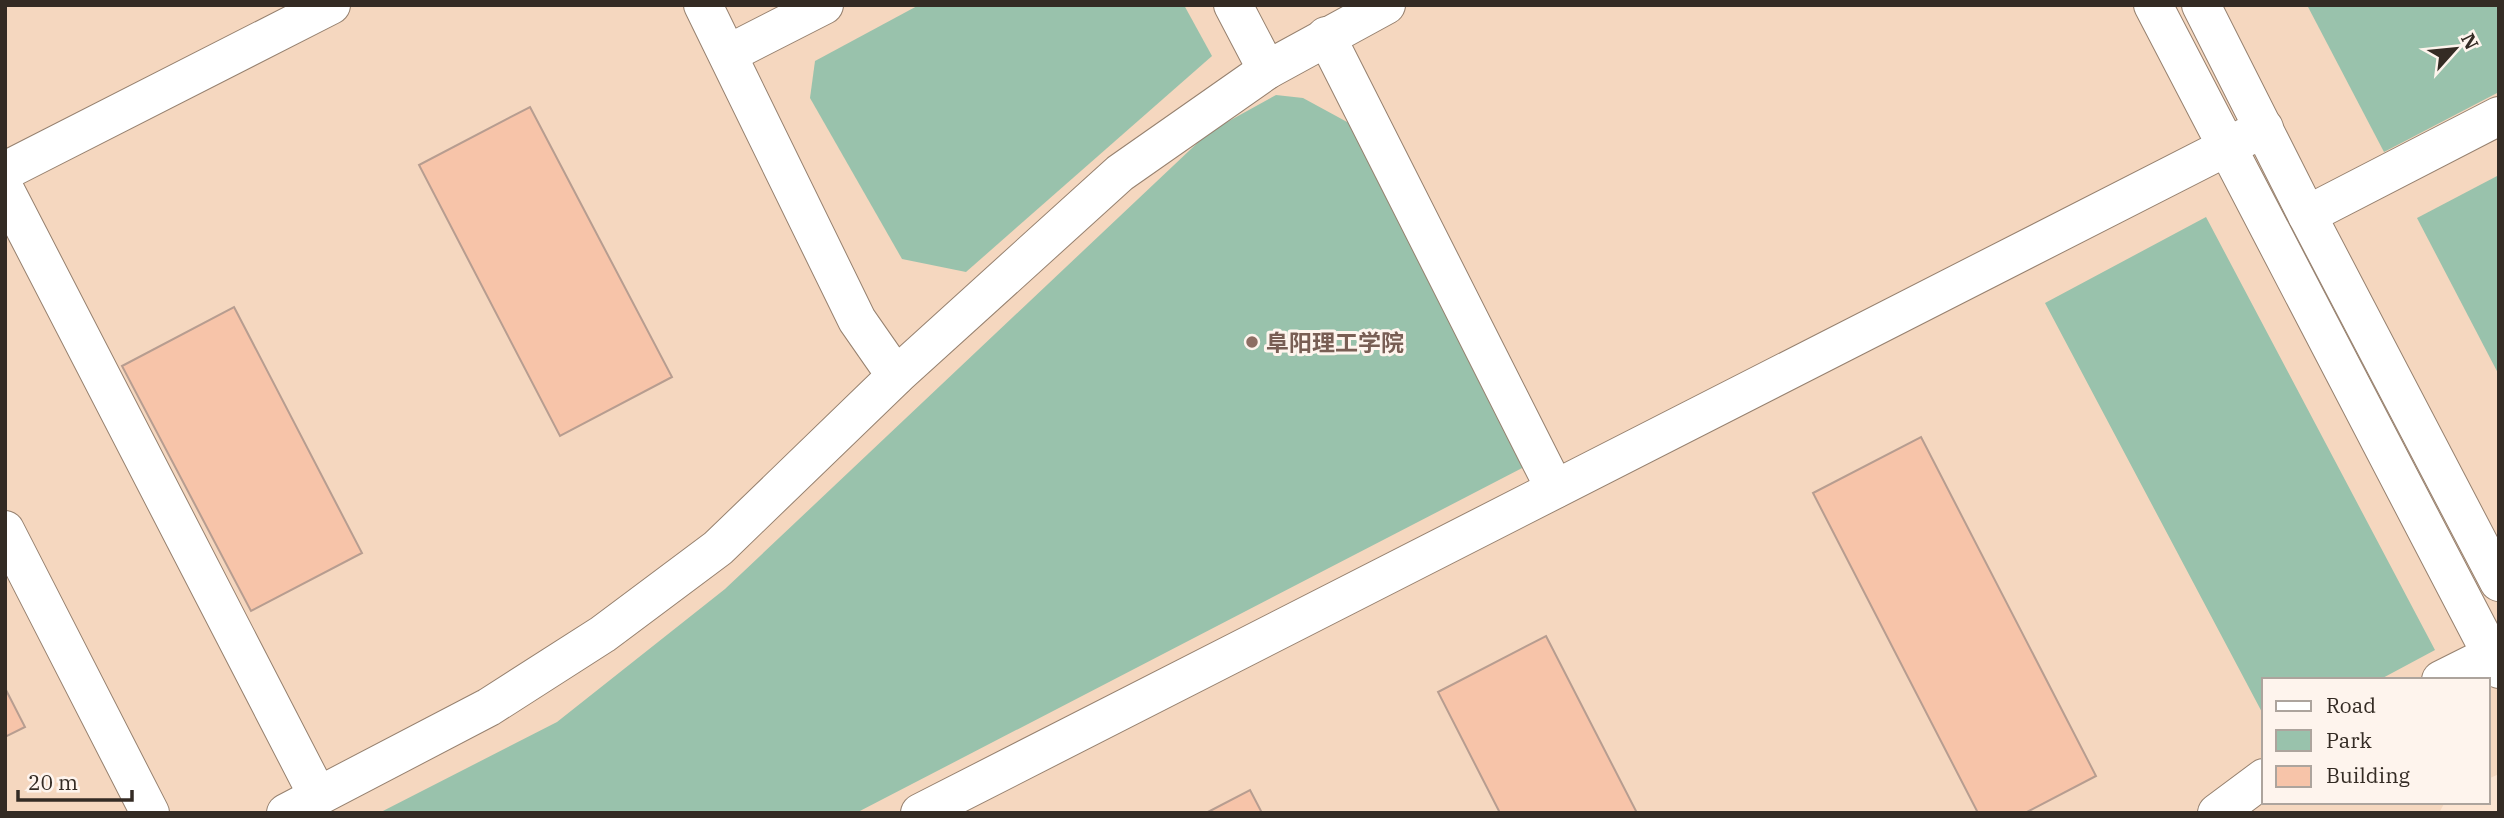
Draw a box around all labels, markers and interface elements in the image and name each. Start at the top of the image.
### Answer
north arrow [2420,14,2490,84]
text: N [2456,29,2484,53]
place label: 阜阳理工学院 [1266,327,1404,357]
marker: 阜阳理工学院 [1244,334,1260,350]
legend [2262,678,2490,804]
text: Road [2326,691,2376,719]
text: Park [2326,726,2373,754]
scale bar [18,758,131,802]
text: Building [2326,761,2411,789]
text: 20 m [28,768,78,796]

